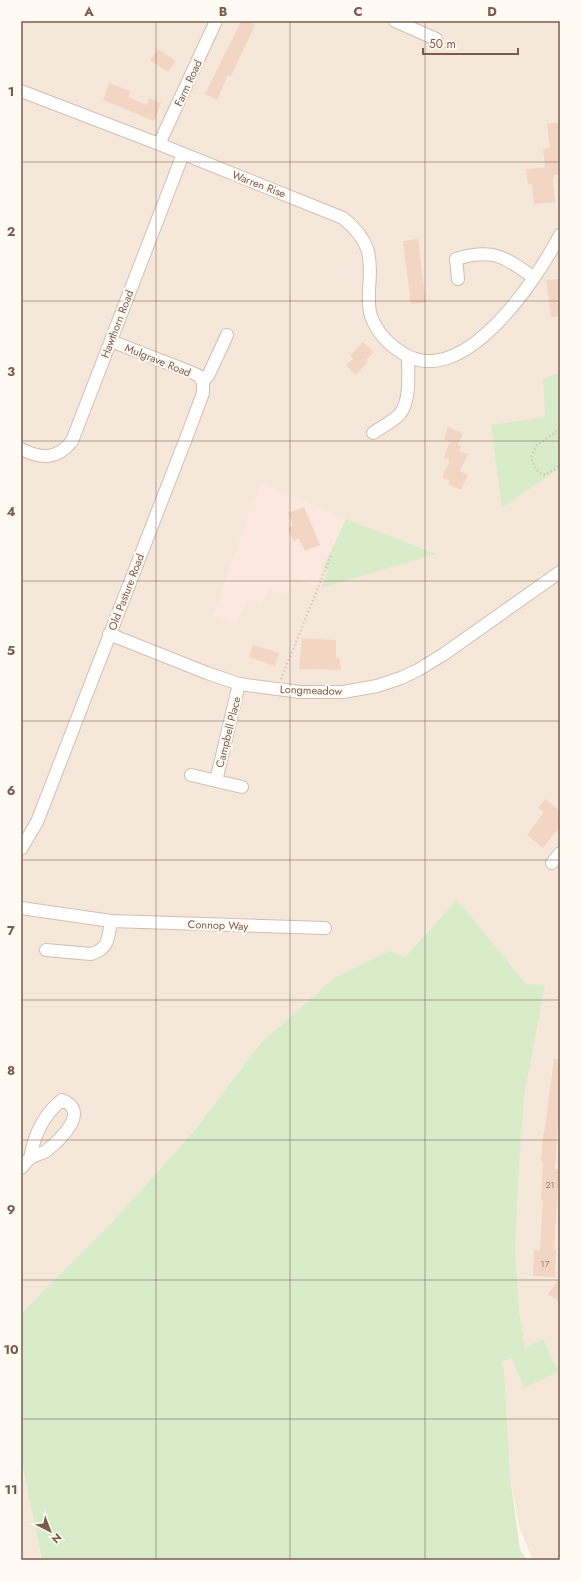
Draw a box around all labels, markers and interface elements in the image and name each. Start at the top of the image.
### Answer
text: A [83,2,94,21]
text: B [219,2,228,21]
text: C [353,2,363,21]
text: D [487,2,497,21]
scale bar [423,30,518,56]
text: 50 m [429,35,456,53]
street label: Farm Road [170,57,206,109]
text: 1 [8,82,14,101]
street label: Warren Rise [230,166,288,202]
text: 2 [7,222,15,241]
street label: Hawthorn Road [97,288,137,360]
street label: Mulgrave Road [123,339,193,381]
text: 3 [7,362,15,381]
text: 4 [6,502,16,521]
street label: Old Pasture Road [104,551,148,633]
text: 5 [7,641,15,660]
street label: Longmeadow [280,681,343,699]
street label: Campbell Place [211,694,245,769]
text: 6 [7,781,16,800]
street label: Connop Way [187,916,249,934]
text: 7 [7,921,15,940]
text: 8 [7,1061,15,1080]
house number: 21 [545,1178,555,1191]
text: 9 [7,1200,16,1219]
house number: 17 [541,1257,550,1270]
text: 10 [3,1340,19,1359]
text: 11 [4,1480,18,1499]
north arrow [30,1511,70,1551]
text: N [48,1530,65,1547]

